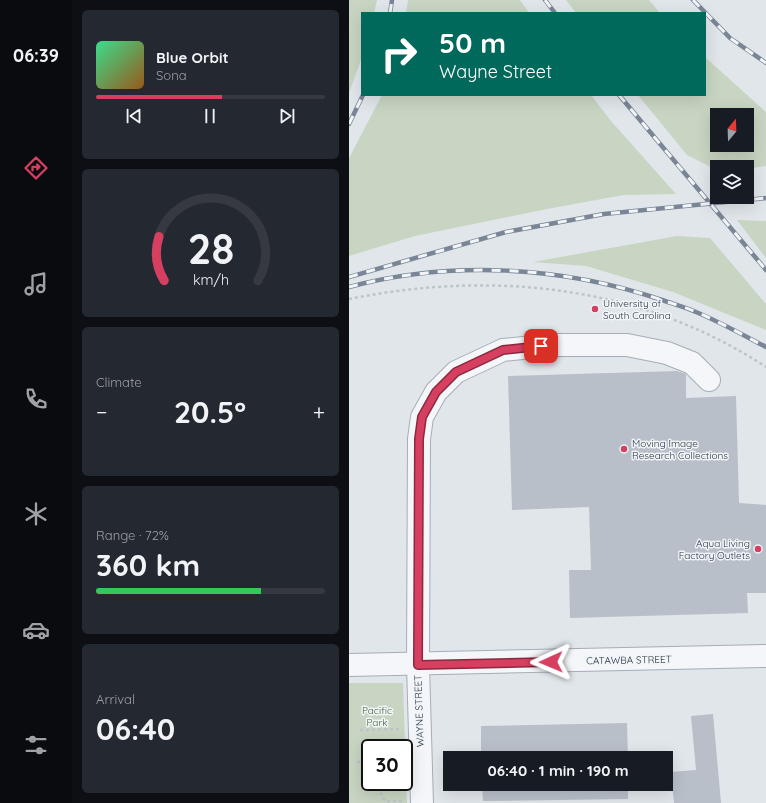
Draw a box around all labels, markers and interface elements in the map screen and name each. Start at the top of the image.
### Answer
text: 50 m [439,25,506,60]
icon: right [373,28,425,80]
text: 06:39 [13,44,59,67]
text: Blue Orbit [156,48,229,67]
text: Wayne Street [439,60,552,83]
text: Sona [156,67,187,83]
icon: previous [123,105,145,127]
icon: pause [199,105,221,127]
icon: next [276,105,298,127]
north arrow [710,108,754,152]
map controls [710,108,754,204]
icon: directions [22,154,50,182]
button: layers [710,160,754,204]
text: 28 [187,222,234,274]
icon: music [22,270,50,298]
text: km/h [192,270,229,288]
place label: University of South Carolina [603,297,671,322]
marker: University of South Carolina [590,304,600,314]
pin [524,329,558,363]
icon: arrive [530,335,552,357]
text: Climate [96,374,142,390]
icon: phone [22,385,50,413]
text: 20.5° [174,393,246,431]
text: − [96,398,107,426]
text: + [313,398,325,426]
place label: Moving Image Research Collections [632,437,728,462]
marker: Moving Image Research Collections [619,444,629,454]
icon: climate [22,500,50,528]
text: Range · 72% [96,527,169,543]
place label: Aqua Living Factory Outlets [679,537,750,562]
marker: Aqua Living Factory Outlets [753,544,763,554]
text: 360 km [96,546,200,584]
icon: car [22,616,50,644]
position arrow [530,641,572,683]
street label: CATAWBA STREET [586,653,672,667]
street label: WAYNE STREET [411,675,427,747]
text: Arrival [96,691,135,707]
park label: Pacific Park [362,704,392,729]
text: 06:40 [96,710,175,748]
icon: filters [22,731,50,759]
speed limit sign: 30 [361,739,413,791]
text: 06:40 · 1 min · 190 m [487,761,629,780]

